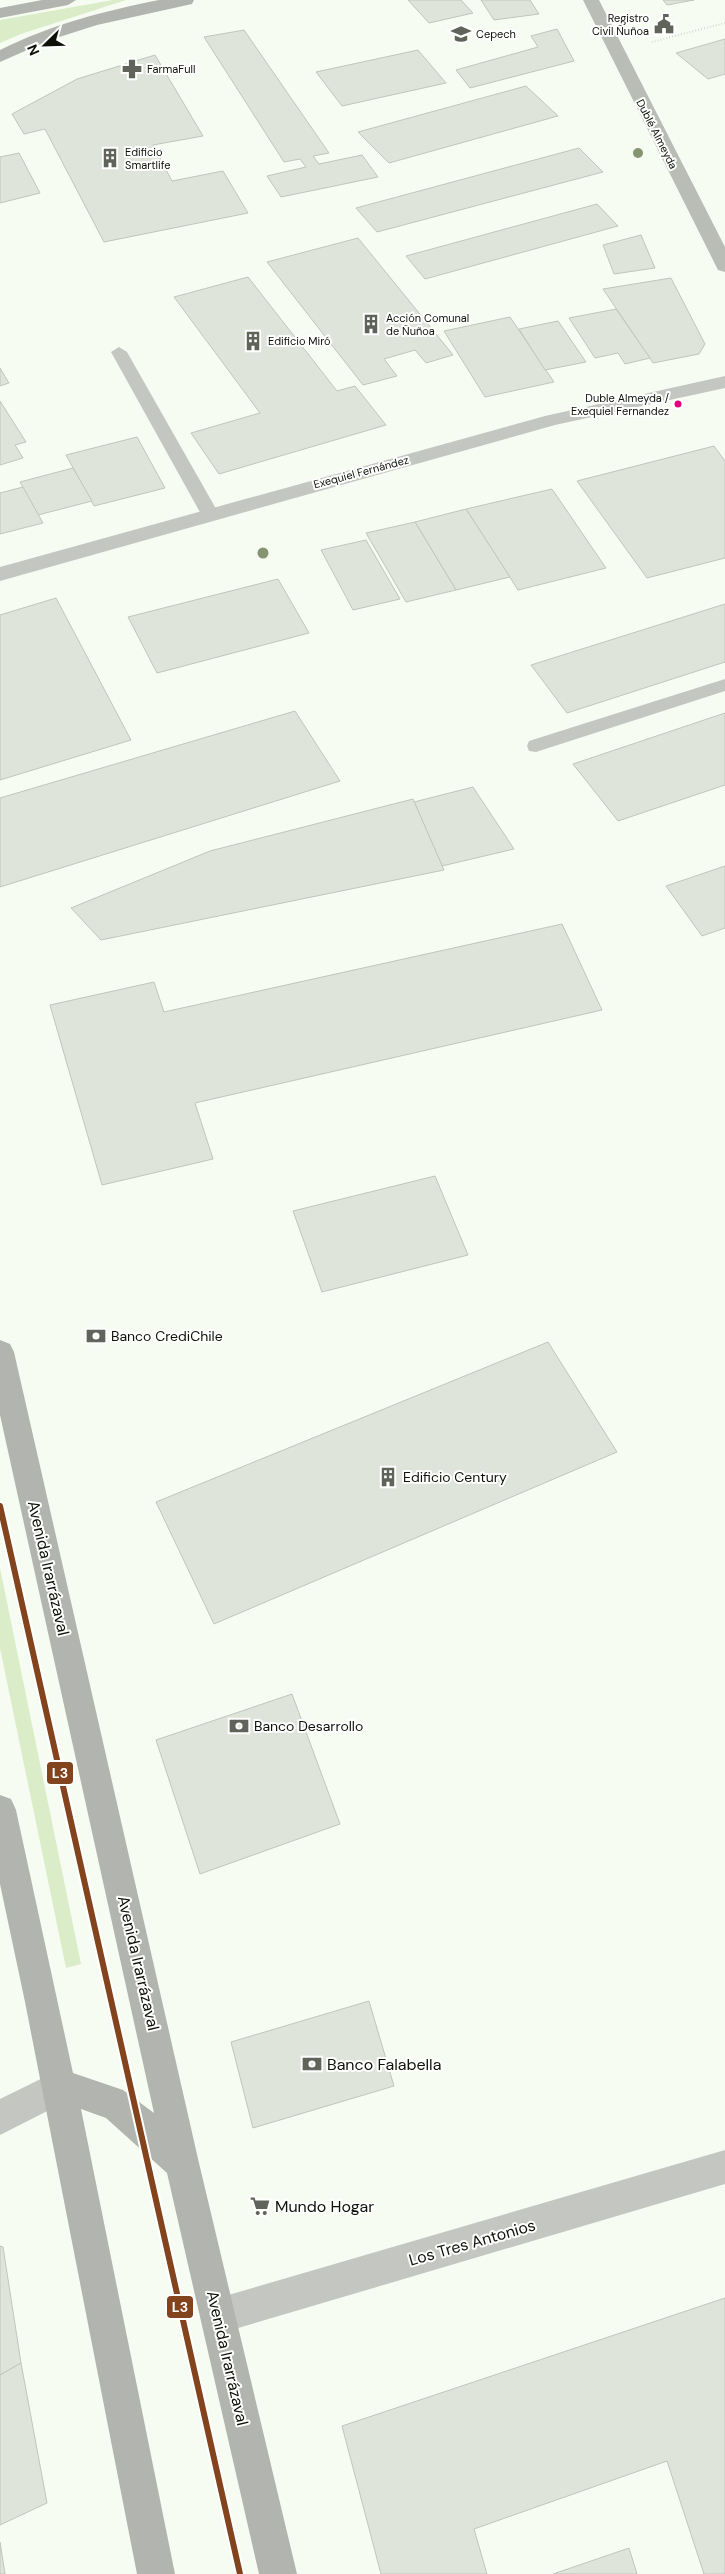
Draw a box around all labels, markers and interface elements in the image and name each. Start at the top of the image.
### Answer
place label: Registro Civil Ñuñoa [592,11,649,38]
public building icon: Registro Civil Ñuñoa [653,13,675,35]
north arrow [20,20,70,70]
school or university icon: Cepech [450,23,472,45]
place label: Cepech [476,27,516,41]
text: N [23,42,43,58]
pharmacy icon: FarmaFull [121,58,143,80]
place label: FarmaFull [147,62,195,76]
street label: Dublé Almeyda [633,97,681,171]
place label: Edificio Smartlife [125,145,170,172]
building icon: Edificio Smartlife [99,147,121,169]
place label: Acción Comunal de Ñuñoa [386,311,469,338]
building icon: Acción Comunal de Ñuñoa [360,313,382,335]
building icon: Edificio Miró [242,330,264,352]
place label: Edificio Miró [268,334,331,348]
place label: Duble Almeyda / Exequiel Fernandez [571,391,669,418]
marker: Duble Almeyda / Exequiel Fernandez [673,399,683,409]
street label: Exequiel Fernández [312,453,410,491]
bank icon: Banco CrediChile [85,1325,107,1347]
place label: Banco CrediChile [111,1327,223,1345]
building icon: Edificio Century [377,1466,399,1488]
place label: Edificio Century [403,1468,507,1486]
street label: Avenida Irarrázaval [23,1499,74,1638]
bank icon: Banco Desarrollo [228,1715,250,1737]
place label: Banco Desarrollo [254,1717,363,1735]
line badge: L3 [46,1761,74,1785]
text: L3 [52,1764,68,1782]
street label: Avenida Irarrázaval [113,1894,164,2033]
bank icon: Banco Falabella [301,2053,323,2075]
place label: Banco Falabella [327,2054,441,2075]
supermarket icon: Mundo Hogar [249,2195,271,2217]
place label: Mundo Hogar [275,2196,374,2217]
street label: Los Tres Antonios [406,2214,538,2271]
street label: Avenida Irarrázaval [202,2289,253,2428]
line badge: L3 [166,2295,194,2319]
text: L3 [172,2298,188,2316]

